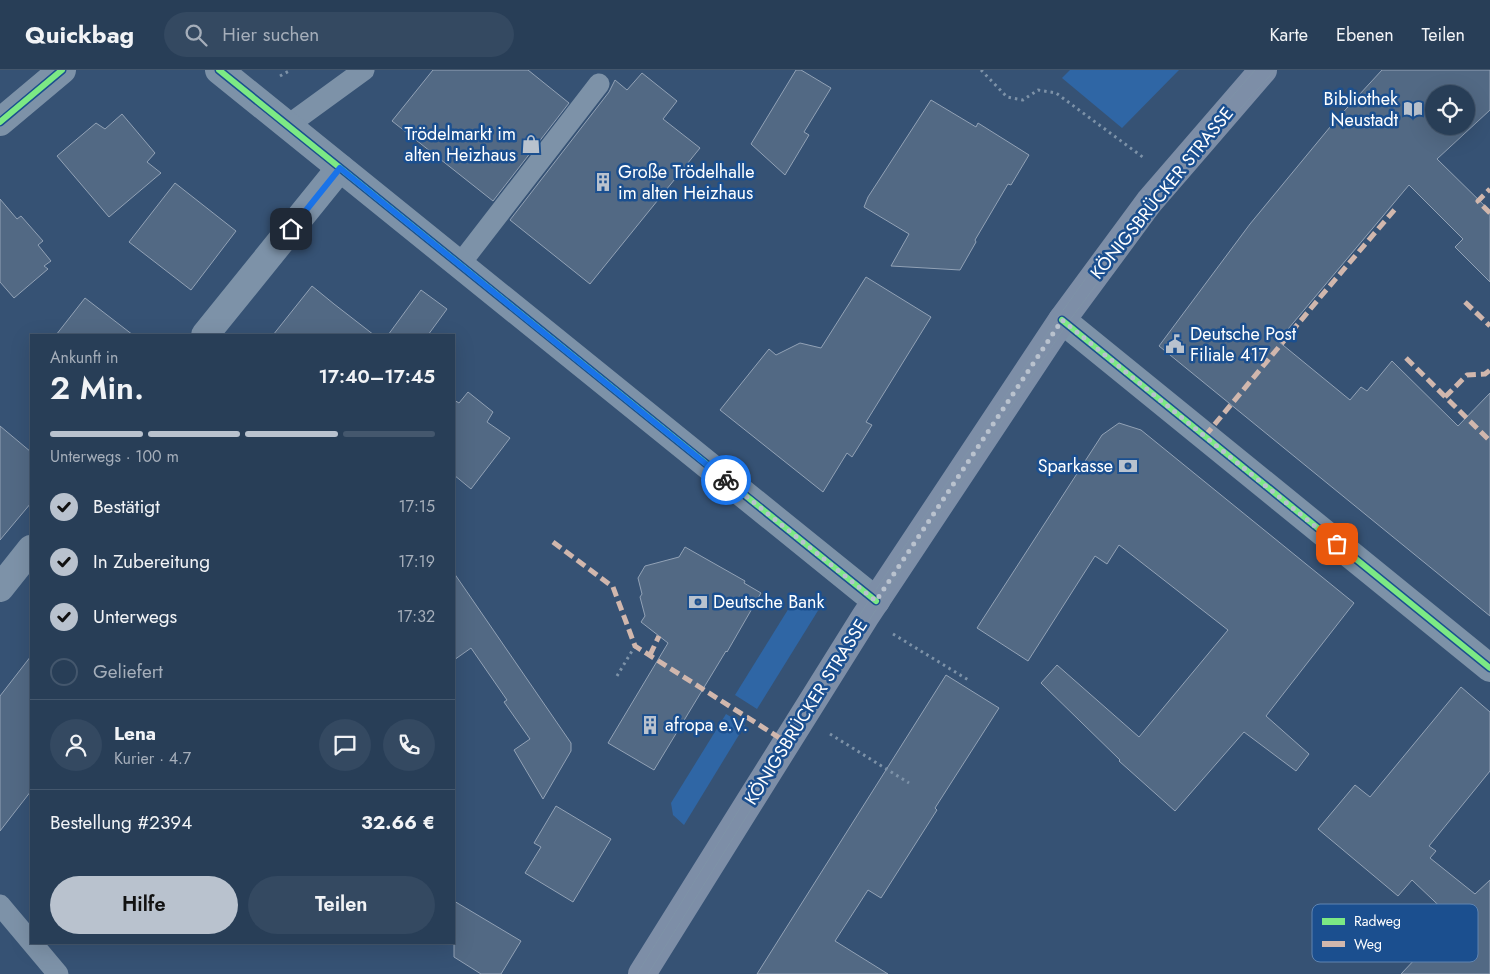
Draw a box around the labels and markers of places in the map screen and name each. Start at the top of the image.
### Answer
place label: Bibliothek Neustadt [1323,86,1399,133]
library icon: Bibliothek Neustadt [1402,98,1424,120]
place label: Trödelmarkt im alten Heizhaus [404,121,516,168]
shop icon: Trödelmarkt im alten Heizhaus [520,133,542,155]
place label: Große Trödelhalle im alten Heizhaus [618,159,755,206]
building icon: Große Trödelhalle im alten Heizhaus [592,171,614,193]
pin [270,208,312,250]
place label: Deutsche Post Filiale 417 [1190,321,1297,368]
public building icon: Deutsche Post Filiale 417 [1164,333,1186,355]
place label: Sparkasse [1038,453,1113,479]
bank icon: Sparkasse [1117,455,1139,477]
pin [1316,523,1358,565]
place label: Deutsche Bank [713,589,824,615]
bank icon: Deutsche Bank [687,591,709,613]
place label: afropa e.V. [665,712,748,738]
building icon: afropa e.V. [639,714,661,736]

